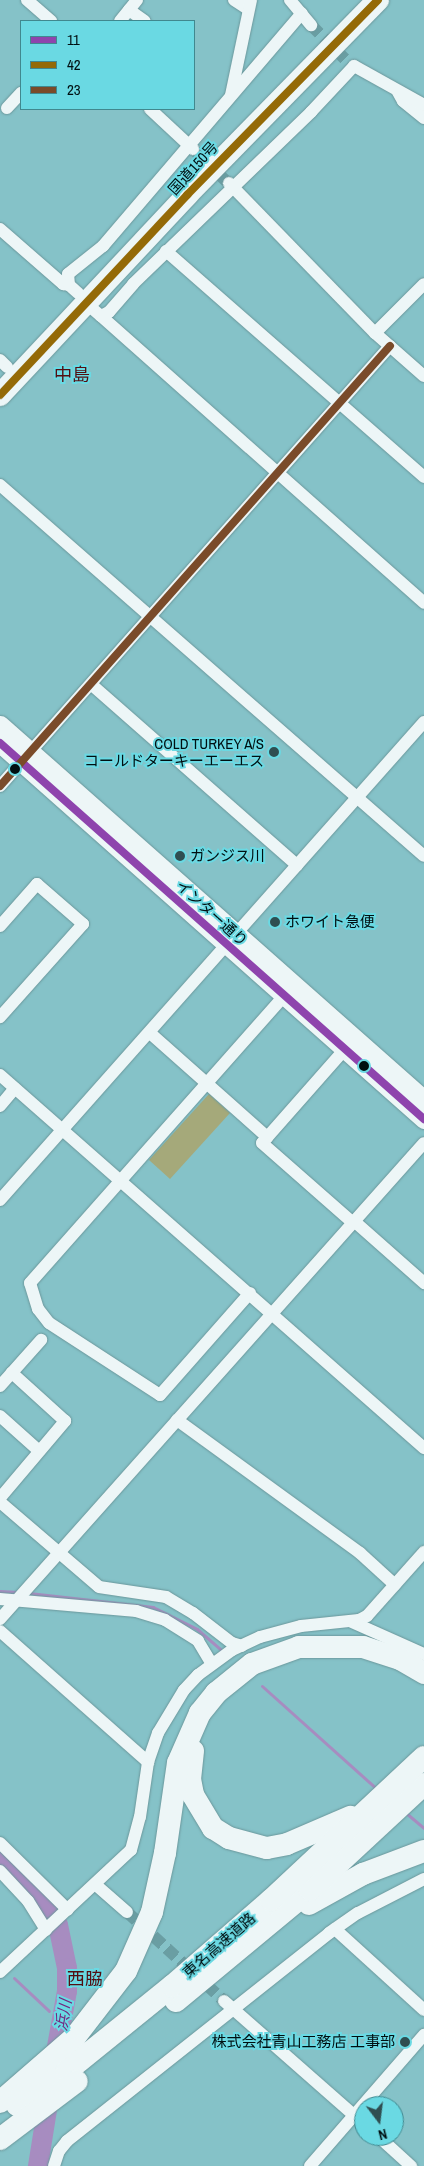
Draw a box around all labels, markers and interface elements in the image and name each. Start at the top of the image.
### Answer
legend [20,20,195,110]
text: 11 [67,29,80,50]
text: 42 [67,54,81,75]
text: 23 [67,79,81,100]
street label: 国道150号 [164,138,222,198]
district label: 中島 [54,364,90,386]
place label: COLD TURKEY A/S コールドターキーエーエス [84,734,264,769]
marker: COLD TURKEY A/S コールドターキーエーエス [268,746,280,758]
unlabelled marker [10,764,20,774]
place label: ガンジス川 [190,847,265,865]
marker: ガンジス川 [174,850,186,862]
street label: インター通り [173,876,251,950]
place label: ホワイト急便 [285,913,375,931]
marker: ホワイト急便 [269,916,281,928]
unlabelled marker [359,1061,369,1071]
street label: 東名高速道路 [179,1909,259,1981]
district label: 西脇 [67,1968,103,1990]
water label: 浜川 [51,1998,75,2032]
place label: 株式会社青山工務店 工事部 [212,2033,395,2051]
marker: 株式会社青山工務店 工事部 [399,2036,411,2048]
north arrow [354,2096,404,2146]
text: N [376,2125,389,2144]

